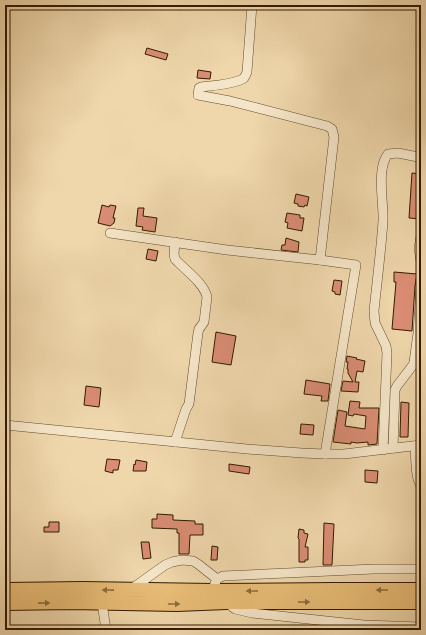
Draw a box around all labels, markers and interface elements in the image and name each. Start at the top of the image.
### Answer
one-way arrow [101,587,114,593]
one-way arrow [375,587,388,593]
one-way arrow [245,588,258,594]
one-way arrow [298,599,311,605]
one-way arrow [38,600,51,606]
one-way arrow [168,601,181,607]

